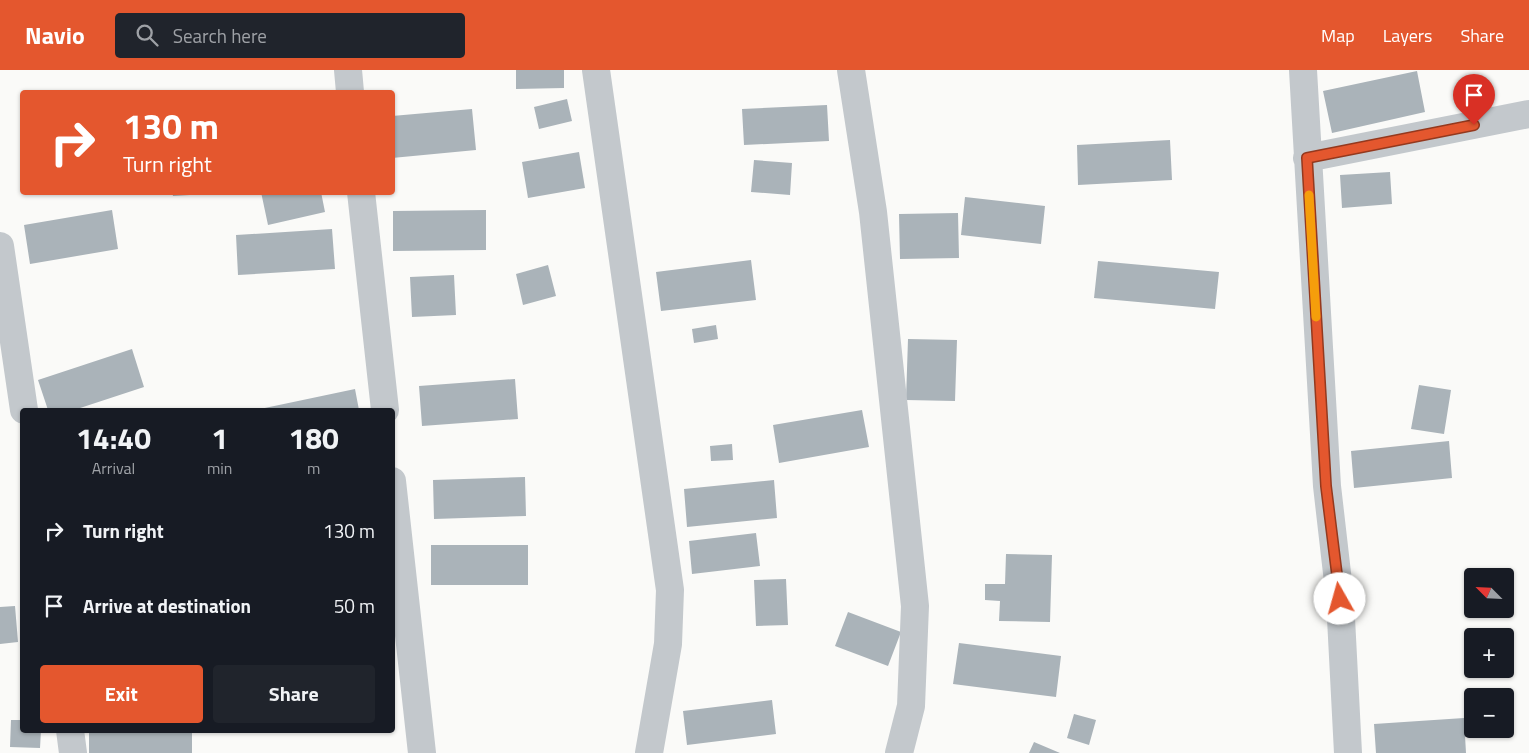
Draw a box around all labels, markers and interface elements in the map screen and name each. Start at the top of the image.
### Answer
search box [115,13,465,58]
text: Navio [25,17,85,53]
icon: search [133,21,161,49]
text: Search here [173,21,267,50]
text: Map [1321,22,1355,49]
text: Layers [1383,22,1432,49]
text: Share [1460,22,1504,49]
pin [1453,74,1495,125]
icon: arrive [1460,81,1488,109]
text: 130 m [123,99,219,153]
icon: right [40,110,105,175]
text: Turn right [123,147,212,181]
text: 14:40 [76,415,151,461]
text: 1 [211,415,228,461]
text: 180 [289,415,339,461]
text: Arrival [92,456,135,480]
text: min [207,456,232,480]
text: m [307,456,320,480]
text: Turn right [83,516,164,545]
text: 130 m [323,516,375,545]
icon: right [40,517,68,545]
north arrow [1464,568,1514,618]
map controls [1464,568,1514,738]
position arrow [1313,572,1365,624]
text: Arrive at destination [83,591,251,620]
text: 50 m [334,591,375,620]
icon: arrive [40,592,68,620]
button: + [1464,628,1514,678]
button: Exit [40,665,203,723]
button: Share [213,665,375,723]
button: − [1464,688,1514,738]

